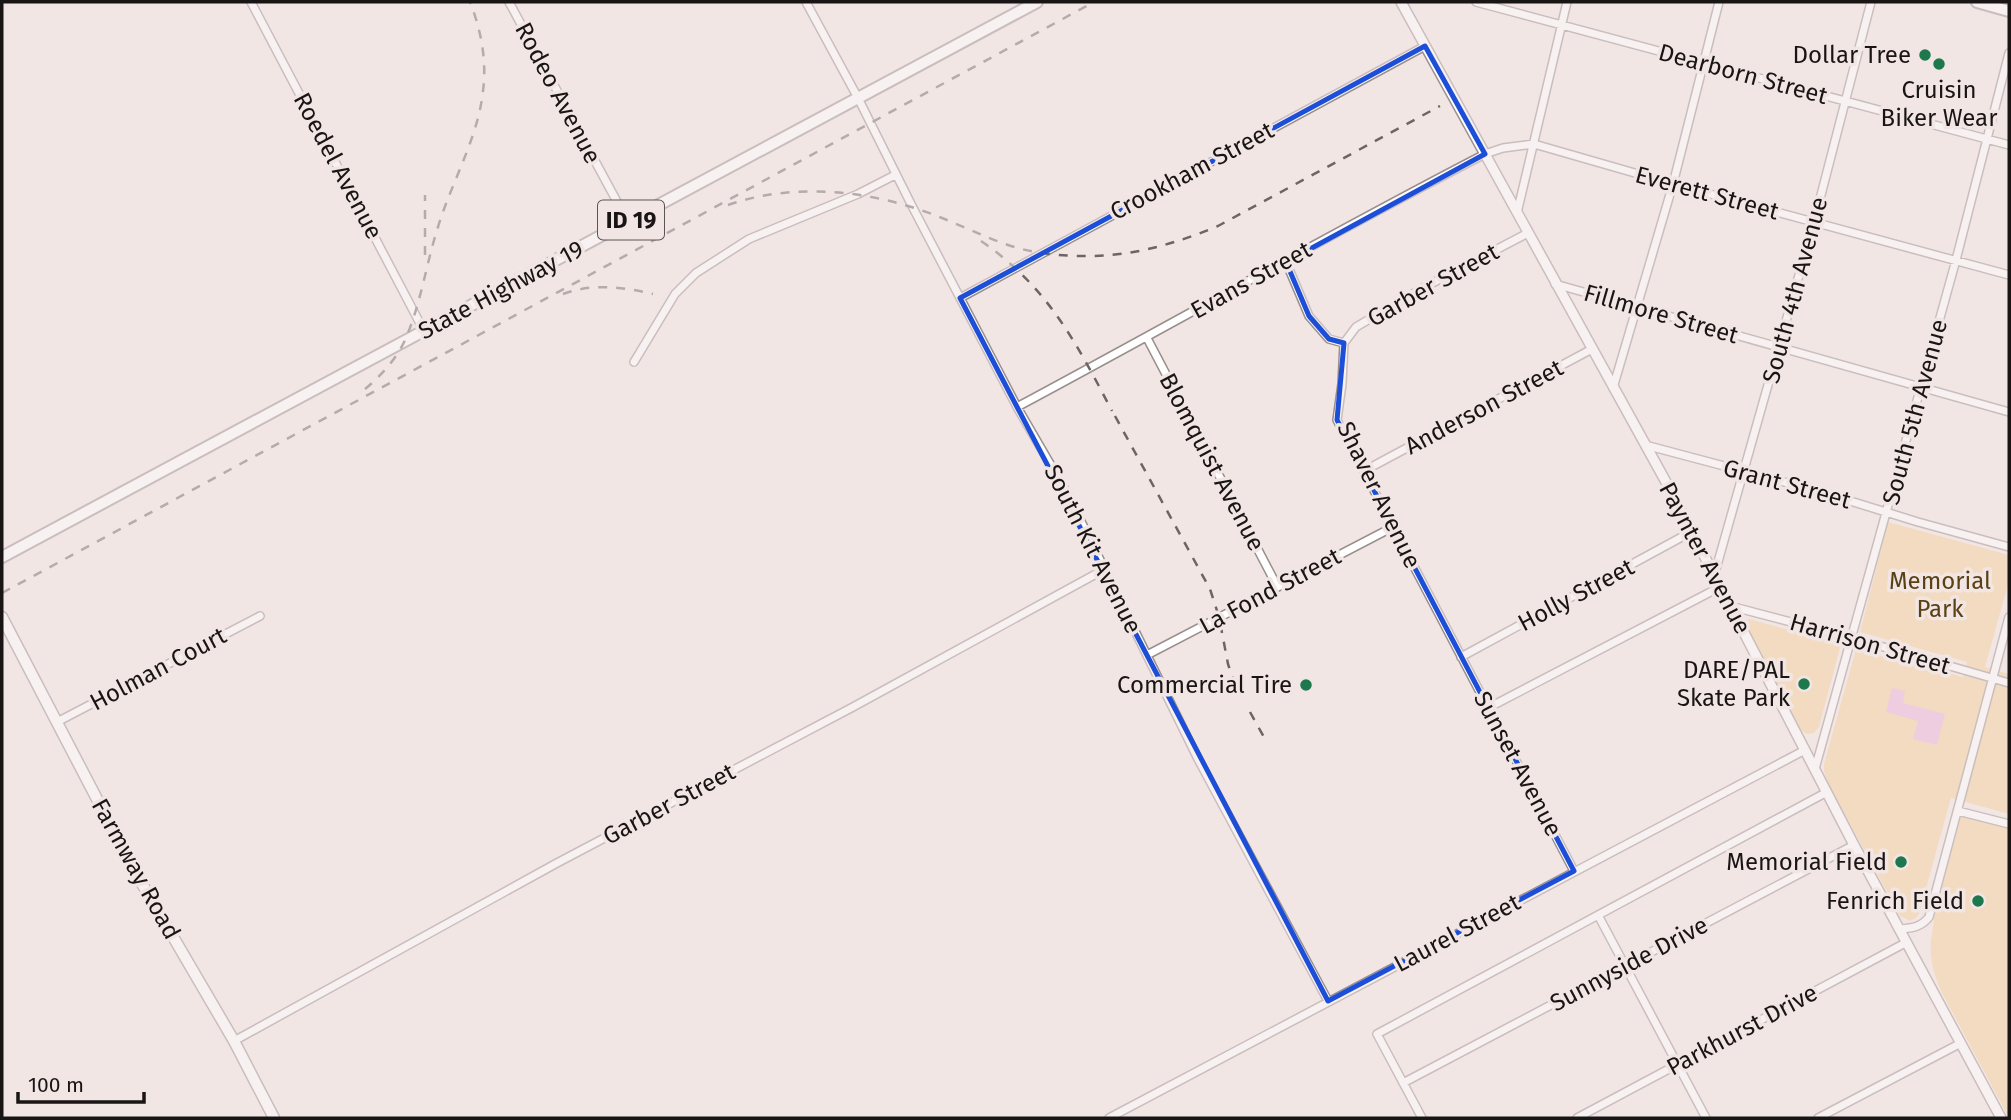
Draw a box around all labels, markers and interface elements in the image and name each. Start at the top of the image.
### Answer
street label: Rodeo Avenue [509,18,607,168]
street label: Dearborn Street [1655,38,1831,110]
place label: Dollar Tree [1793,41,1911,69]
marker: Dollar Tree [1917,47,1933,63]
marker: Cruisin Biker Wear [1931,56,1947,72]
place label: Cruisin Biker Wear [1881,76,1998,132]
street label: Roedel Avenue [288,88,388,244]
street label: Crookham Street [1105,116,1279,226]
street label: Everett Street [1632,160,1782,226]
street label: South 4th Avenue [1757,194,1833,386]
road number: ID 19 [598,200,664,240]
street label: State Highway 19 [414,235,588,345]
street label: Evans Street [1186,235,1316,325]
street label: Garber Street [1363,237,1504,333]
street label: Fillmore Street [1580,279,1742,350]
street label: South 5th Avenue [1877,316,1953,508]
street label: Anderson Street [1400,353,1568,460]
street label: Blomquist Avenue [1153,368,1271,556]
street label: Shaver Avenue [1331,417,1427,573]
street label: Grant Street [1720,454,1854,515]
street label: South Kit Avenue [1038,460,1148,638]
street label: Paynter Avenue [1653,477,1757,639]
street label: La Fond Street [1195,542,1346,640]
street label: Holly Street [1513,553,1639,637]
park label: Memorial Park [1889,567,1991,623]
street label: Harrison Street [1787,608,1954,680]
street label: Holman Court [85,621,231,717]
place label: DARE/PAL Skate Park [1677,656,1791,712]
place label: Commercial Tire [1117,671,1292,699]
marker: DARE/PAL Skate Park [1796,676,1812,692]
marker: Commercial Tire [1298,677,1314,693]
street label: Sunset Avenue [1468,687,1568,841]
street label: Garber Street [598,757,740,851]
street label: Farmway Road [86,794,186,944]
place label: Memorial Field [1726,848,1887,876]
marker: Memorial Field [1893,854,1909,870]
place label: Fenrich Field [1826,887,1964,915]
street label: Laurel Street [1389,888,1525,978]
marker: Fenrich Field [1970,893,1986,909]
street label: Sunnyside Drive [1545,911,1713,1017]
street label: Parkhurst Drive [1662,979,1822,1081]
scale bar [18,1060,144,1104]
text: 100 m [28,1072,84,1098]

